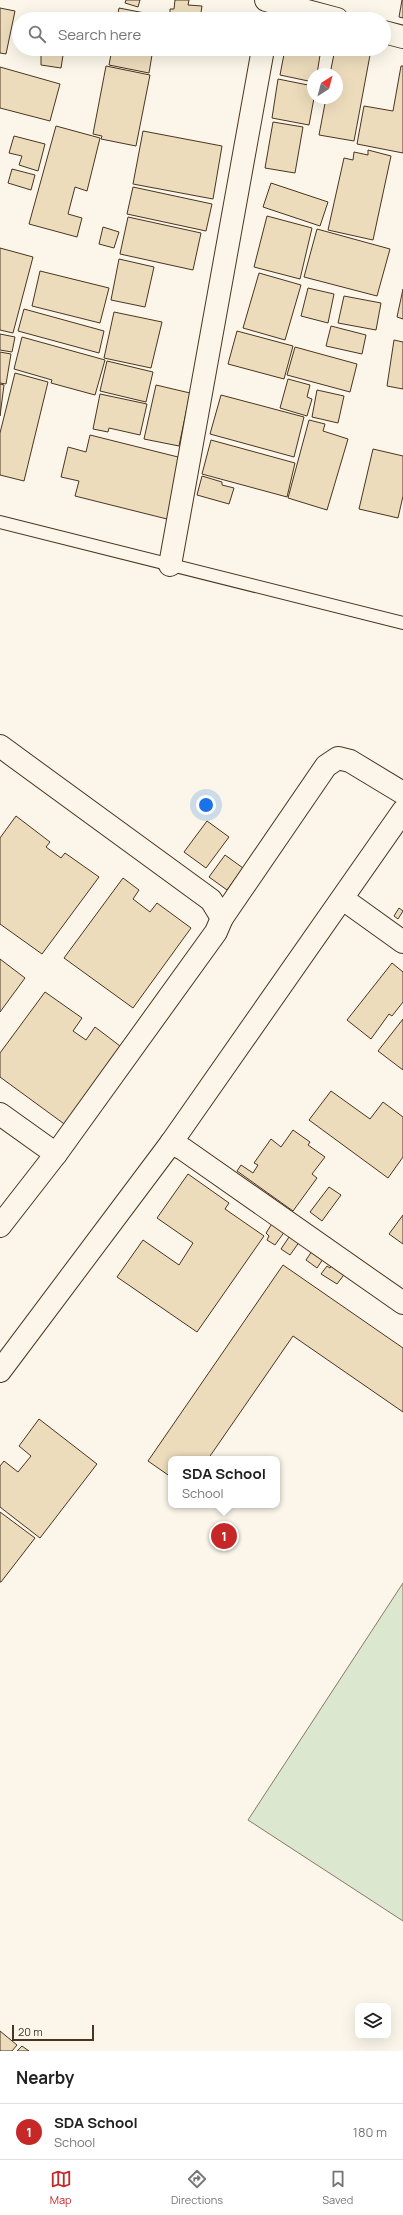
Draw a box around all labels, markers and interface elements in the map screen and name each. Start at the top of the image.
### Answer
search box [12,12,391,56]
icon: search [26,23,48,45]
text: Search here [58,24,141,45]
north arrow [307,68,343,104]
your location [196,795,216,815]
popup [168,1456,280,1508]
text: SDA School [182,1463,266,1484]
text: School [182,1484,223,1502]
pin: 1 [211,1521,237,1551]
map controls [355,2003,391,2039]
button: layers [355,2003,391,2039]
scale bar [12,2023,94,2042]
text: 20 m [18,2024,43,2039]
text: Nearby [16,2066,74,2089]
text: SDA School [54,2112,138,2133]
text: 1 [26,2123,32,2141]
text: 180 m [353,2123,387,2141]
text: School [54,2133,95,2151]
tab: Map [50,2168,72,2207]
tab: Directions [171,2168,223,2207]
tab: Saved [322,2168,353,2207]

